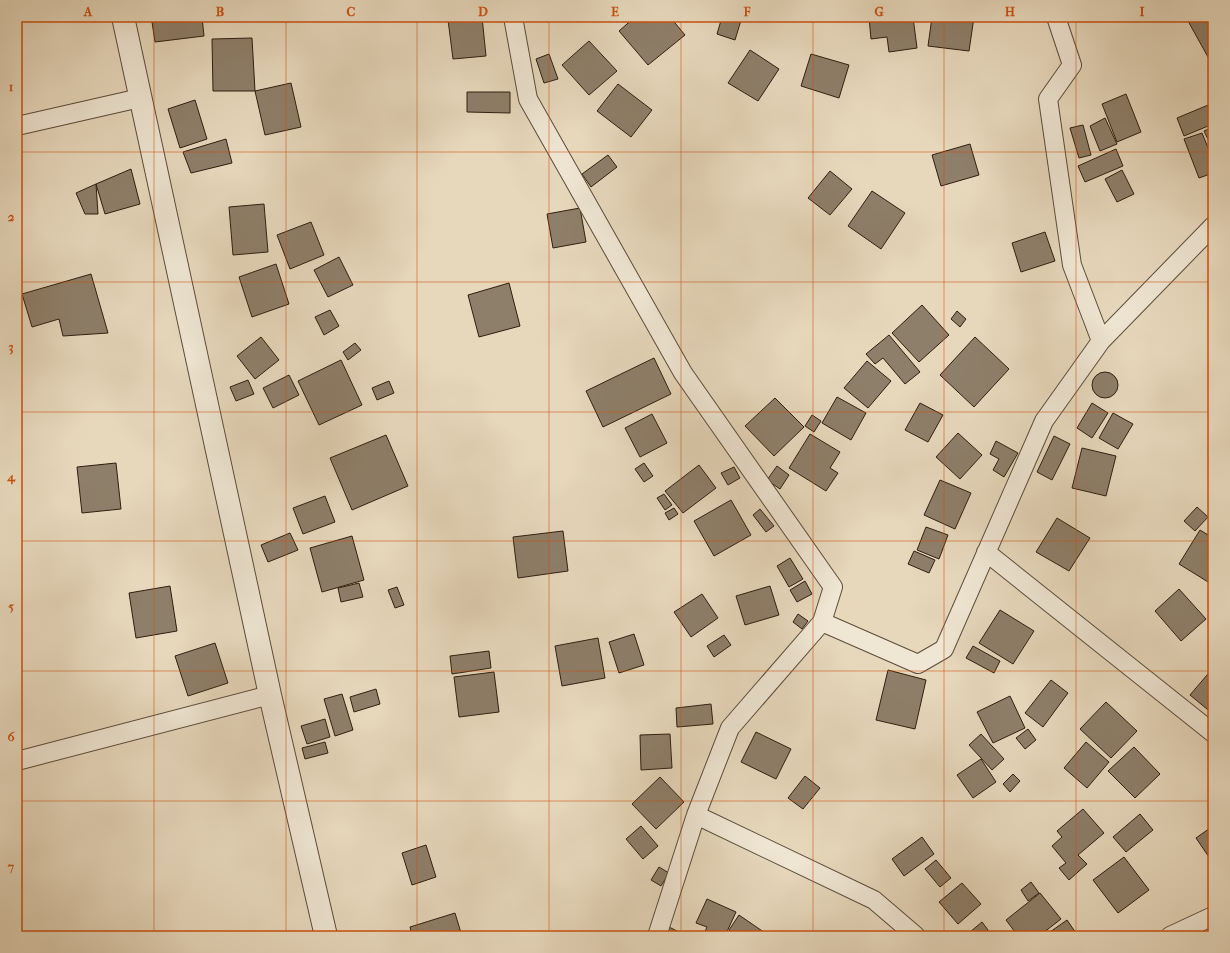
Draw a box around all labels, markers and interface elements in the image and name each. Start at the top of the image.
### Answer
text: A [83,4,93,19]
text: B [216,4,225,19]
text: C [347,4,356,19]
text: D [478,4,488,19]
text: E [611,4,619,19]
text: F [743,4,751,19]
text: G [874,4,884,19]
text: H [1005,4,1016,19]
text: I [1139,4,1145,19]
text: 1 [9,79,14,94]
text: 2 [8,209,15,224]
text: 3 [8,339,14,355]
text: 4 [6,469,16,485]
text: 5 [8,599,14,614]
text: 6 [7,729,15,744]
text: 7 [7,859,15,874]

